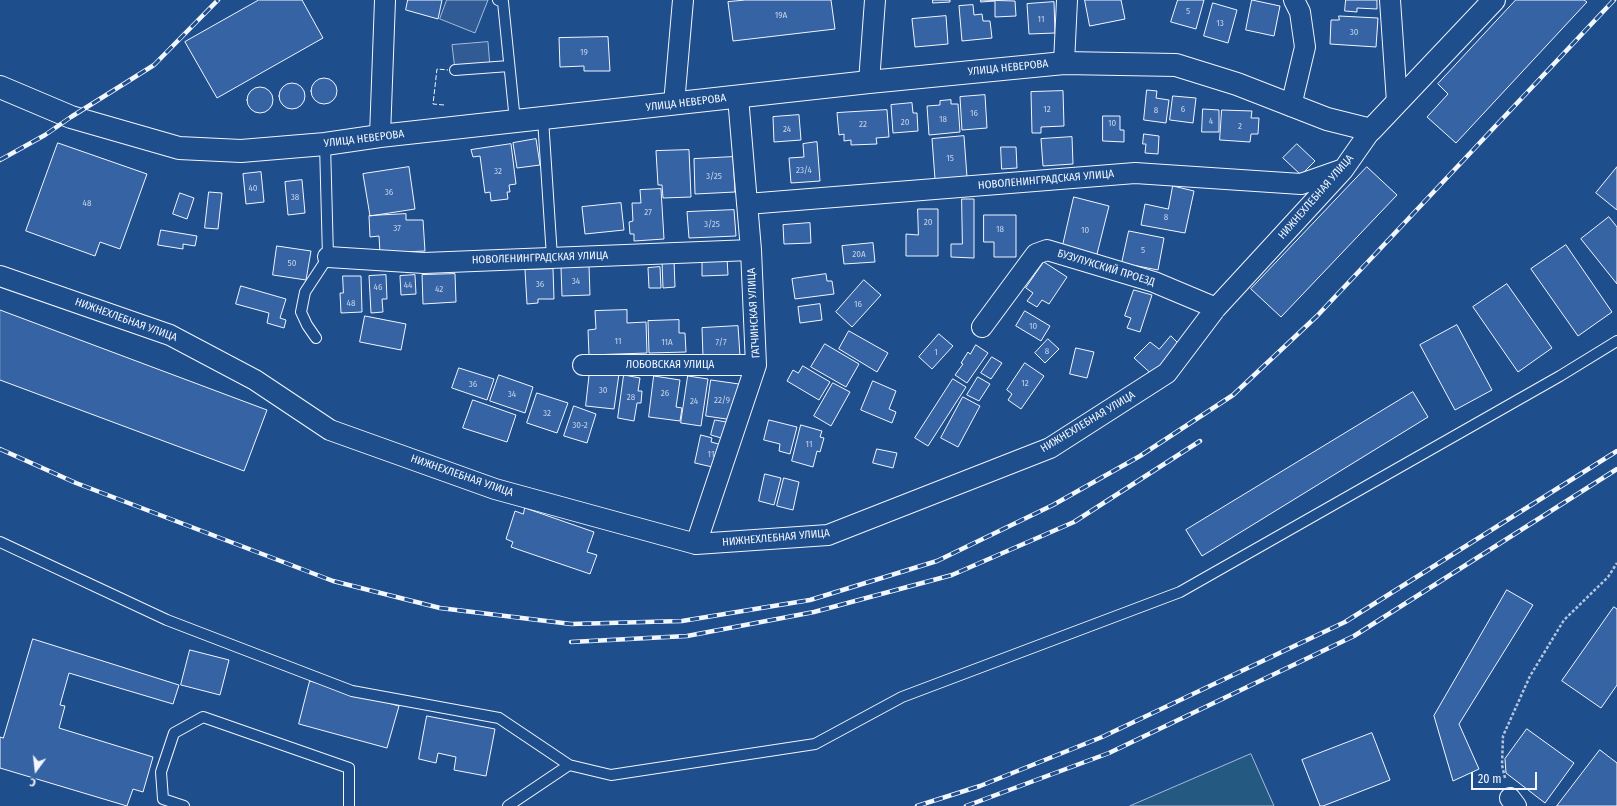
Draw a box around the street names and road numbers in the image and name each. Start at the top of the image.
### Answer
street label: УЛИЦА НЕВЕРОВА [967,57,1049,79]
street label: УЛИЦА НЕВЕРОВА [645,92,727,114]
street label: УЛИЦА НЕВЕРОВА [323,128,405,150]
street label: НИЖНЕХЛЕБНАЯ УЛИЦА [1276,152,1356,242]
street label: НОВОЛЕНИНГРАДСКАЯ УЛИЦА [977,167,1115,193]
street label: БУЗУЛУКСКИЙ ПРОЕЗД [1056,247,1156,289]
street label: НОВОЛЕНИНГРАДСКАЯ УЛИЦА [472,249,608,267]
street label: ГАТЧИНСКАЯ УЛИЦА [745,268,763,358]
street label: НИЖНЕХЛЕБНАЯ УЛИЦА [73,295,179,345]
street label: ЛОБОВСКАЯ УЛИЦА [626,358,714,372]
street label: НИЖНЕХЛЕБНАЯ УЛИЦА [1038,389,1138,455]
street label: НИЖНЕХЛЕБНАЯ УЛИЦА [409,452,515,500]
street label: НИЖНЕХЛЕБНАЯ УЛИЦА [722,527,830,549]

